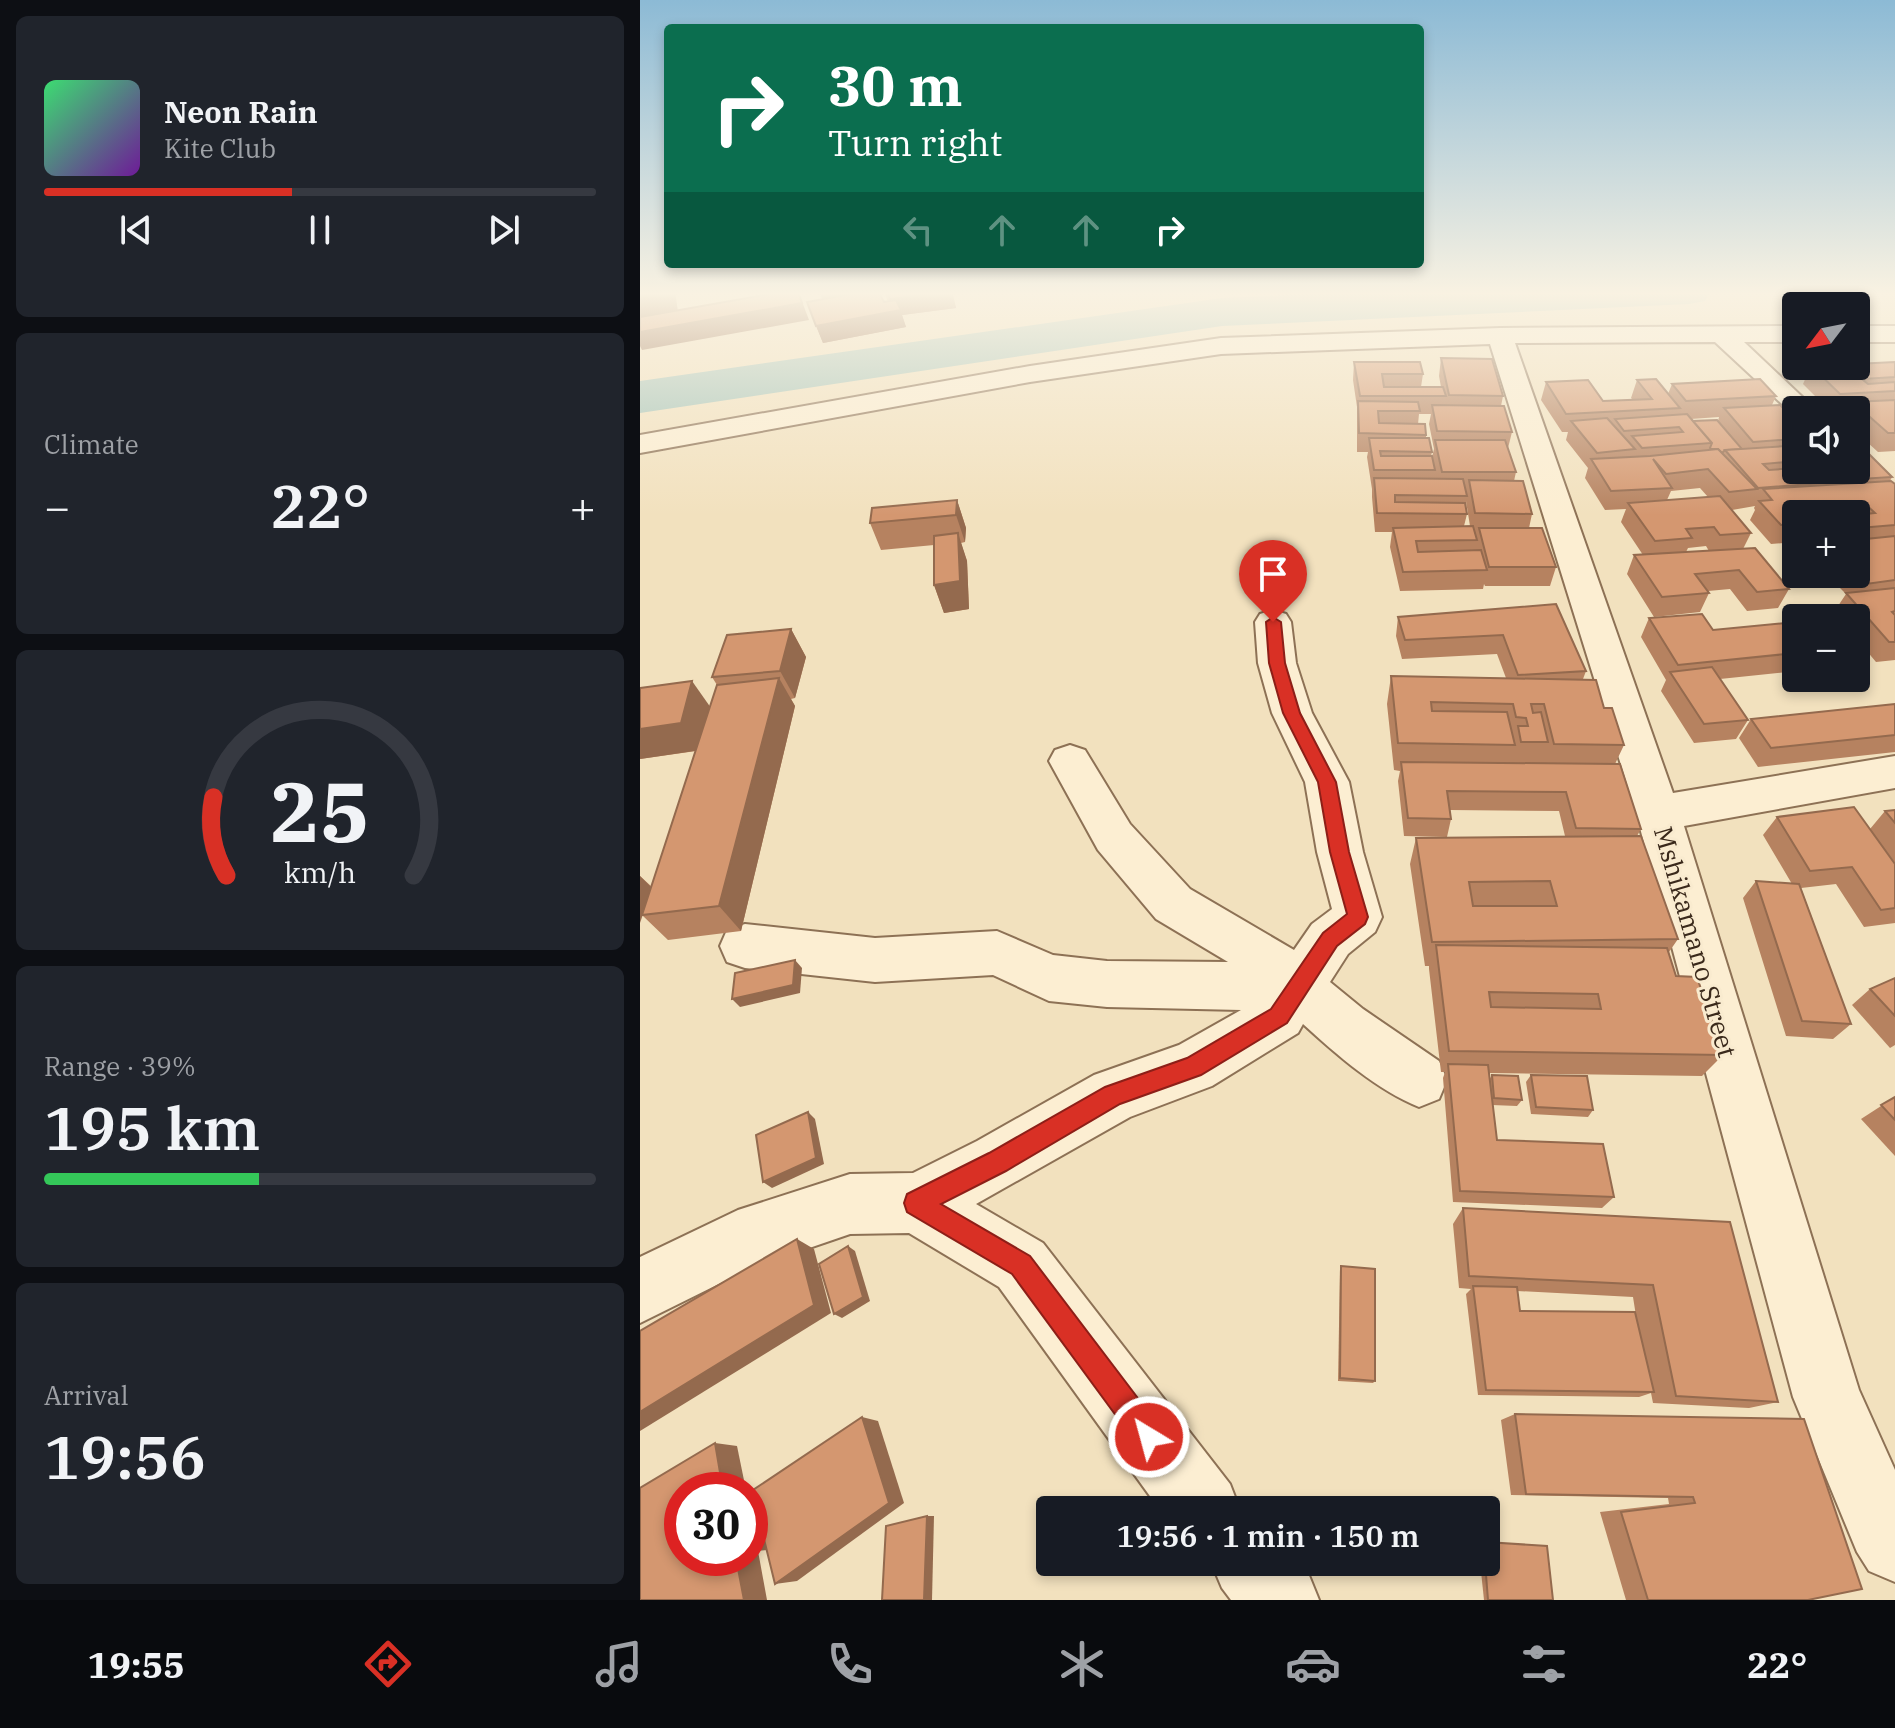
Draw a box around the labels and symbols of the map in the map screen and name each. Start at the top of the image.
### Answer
north arrow [1782,292,1870,380]
pin [1239,540,1307,622]
street label: Mshikamano Street [1647,822,1745,1061]
position arrow [1107,1395,1191,1479]
speed limit sign: 30 [664,1472,768,1576]

